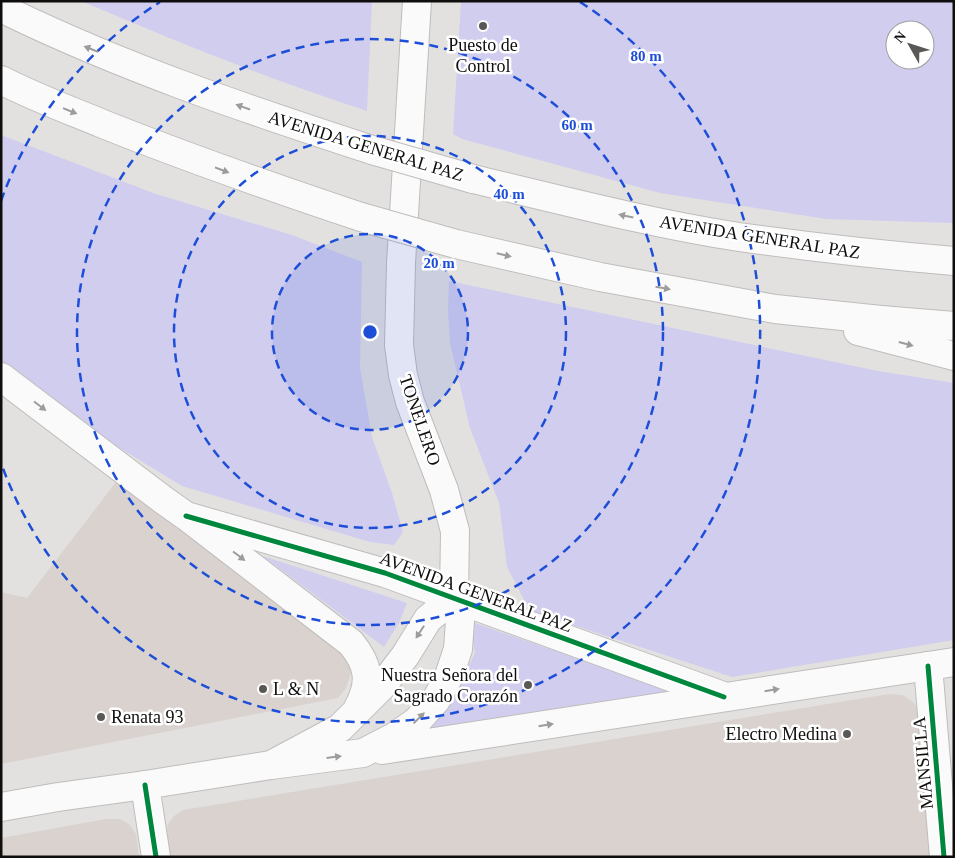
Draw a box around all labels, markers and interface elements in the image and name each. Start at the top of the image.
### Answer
marker: Puesto de Control [477,20,489,32]
north arrow [885,20,935,70]
text: N [891,28,909,46]
place label: Puesto de Control [448,35,518,76]
one-way arrow [84,45,98,53]
text: 80 m [630,48,662,64]
one-way arrow [235,103,250,111]
one-way arrow [63,107,77,115]
street label: AVENIDA GENERAL PAZ [266,107,466,185]
text: 60 m [561,117,593,133]
one-way arrow [214,167,229,174]
text: 40 m [493,186,525,202]
one-way arrow [617,211,633,219]
street label: AVENIDA GENERAL PAZ [658,211,862,263]
one-way arrow [496,251,511,259]
text: 20 m [423,255,455,271]
one-way arrow [655,285,671,293]
centre of rings [361,323,379,341]
one-way arrow [899,340,914,348]
street label: TONELERO [395,372,445,468]
one-way arrow [33,401,46,412]
street label: AVENIDA GENERAL PAZ [377,548,575,636]
one-way arrow [232,551,246,561]
one-way arrow [416,625,425,639]
place label: Nuestra Señora del Sagrado Corazón [381,665,518,706]
place label: L & N [273,679,319,699]
marker: Nuestra Señora del Sagrado Corazón [522,679,534,691]
marker: L & N [257,683,269,695]
one-way arrow [765,685,781,693]
place label: Renata 93 [111,707,183,727]
marker: Renata 93 [95,711,107,723]
one-way arrow [412,713,424,725]
street label: MANSILLA [909,716,937,810]
one-way arrow [538,720,554,728]
place label: Electro Medina [726,724,837,744]
marker: Electro Medina [841,728,853,740]
one-way arrow [326,753,342,761]

